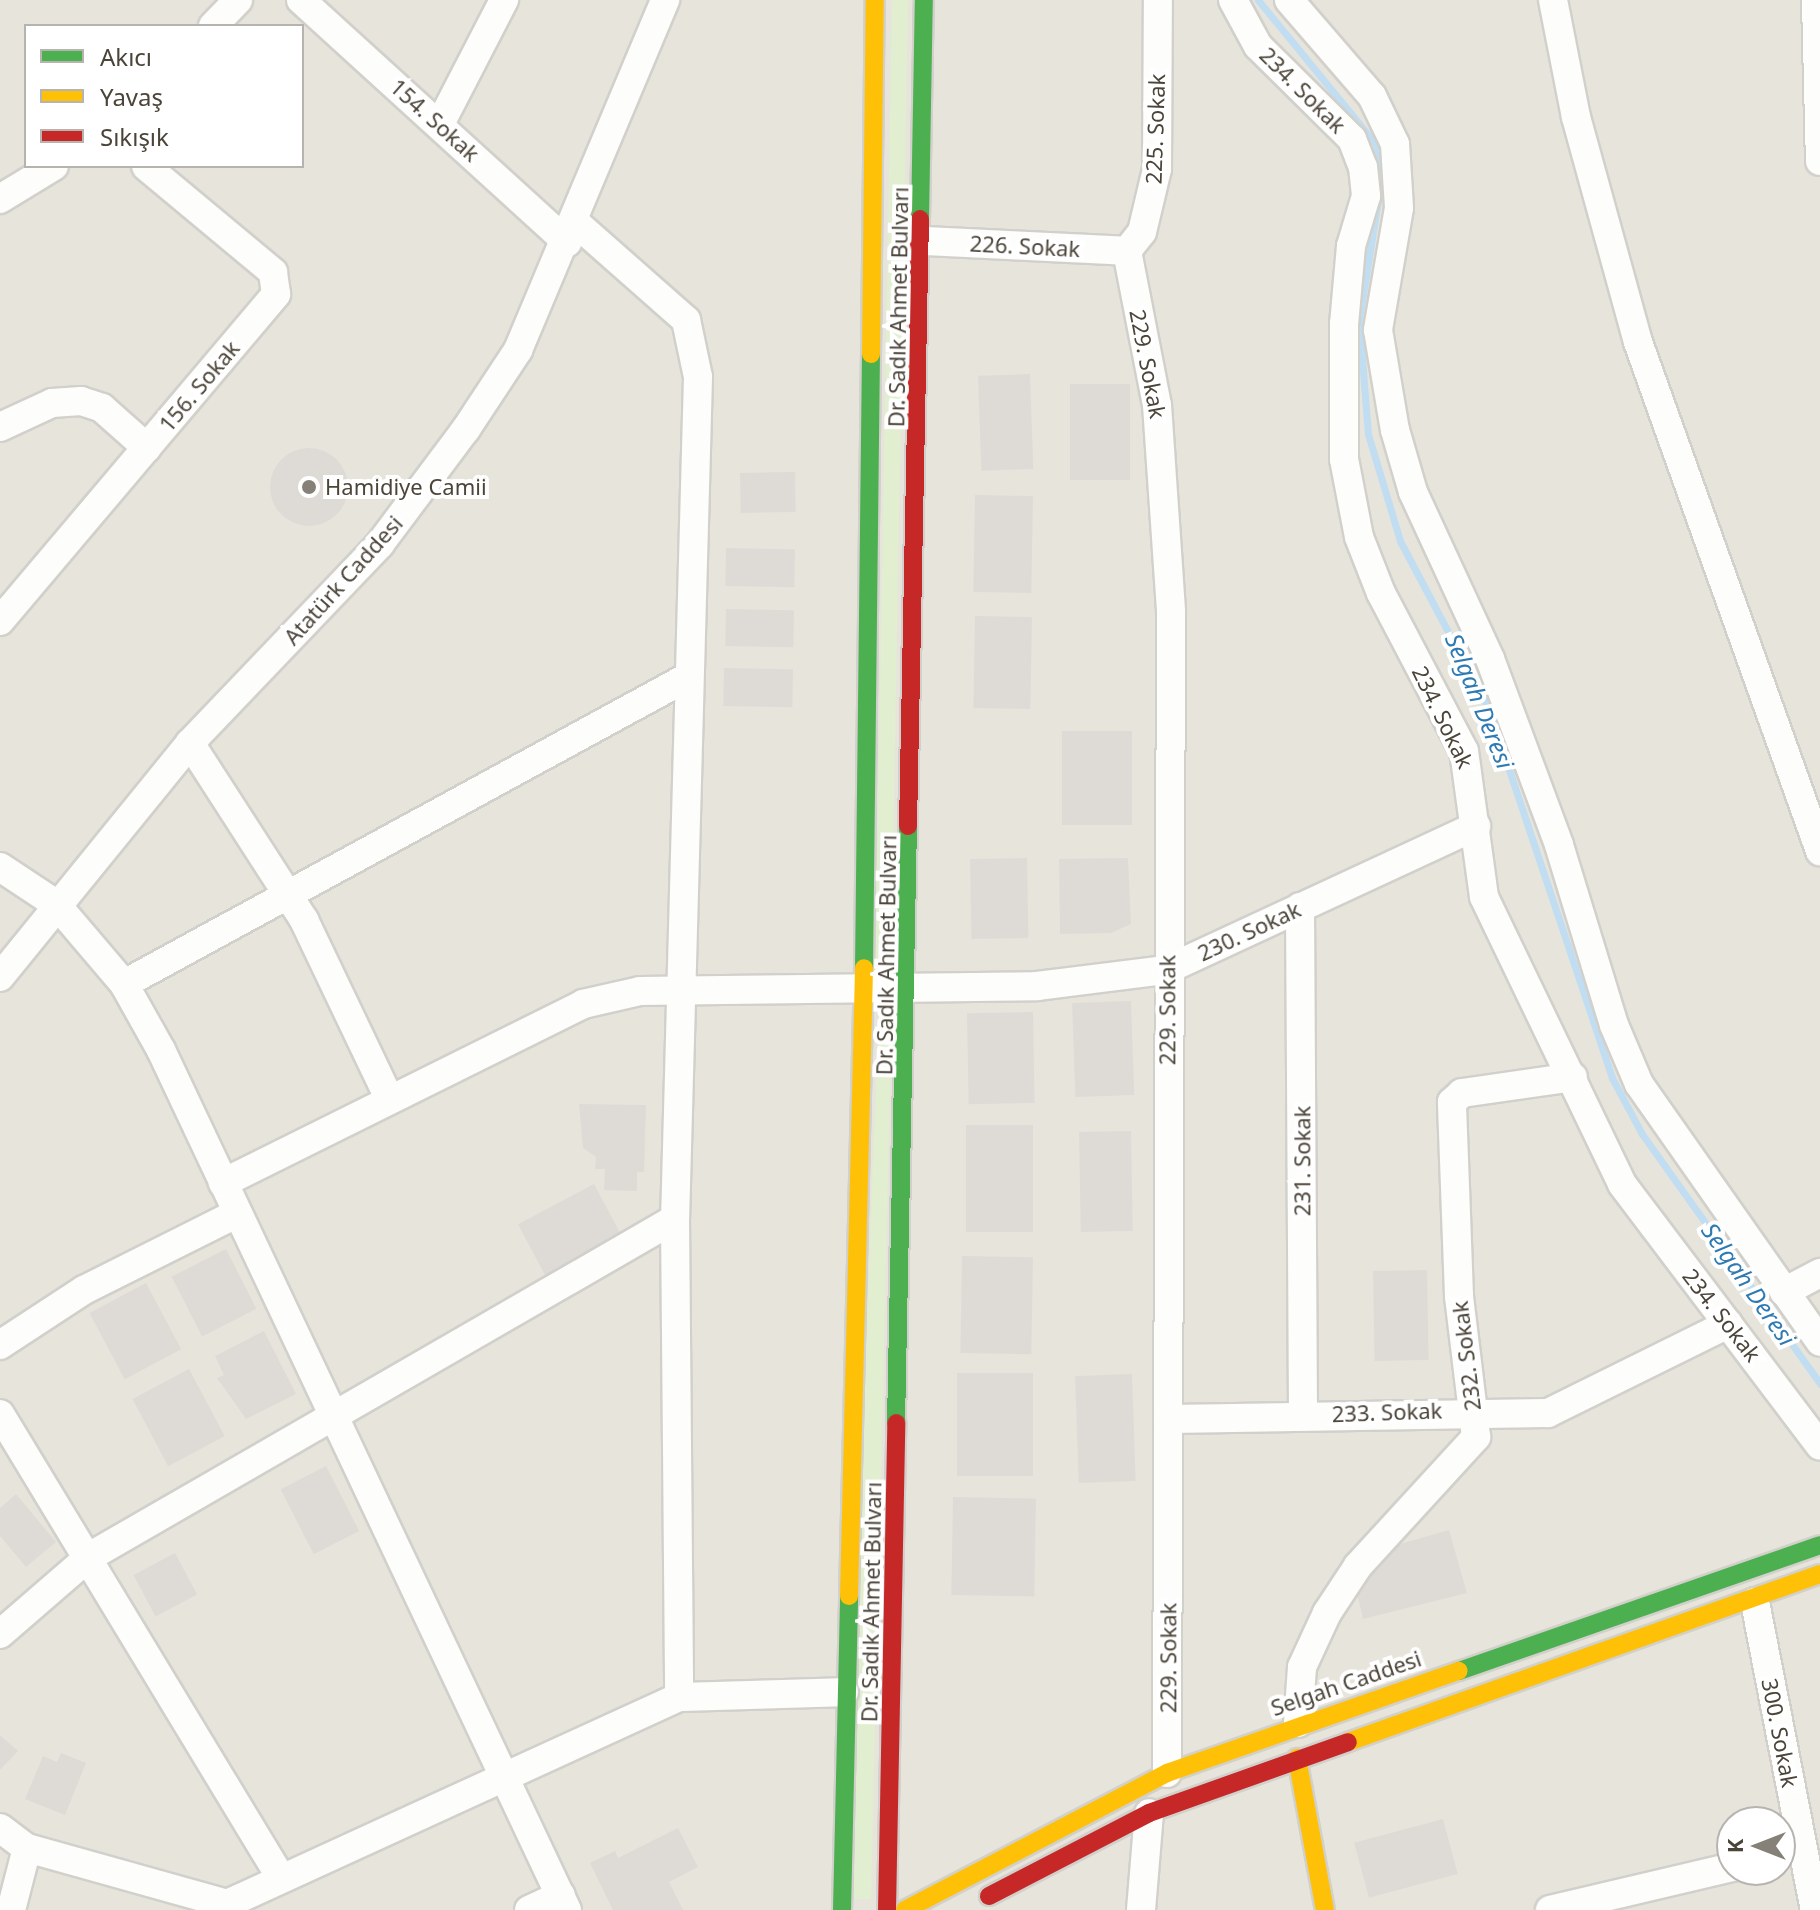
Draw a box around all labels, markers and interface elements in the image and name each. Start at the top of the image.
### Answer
legend [24,24,304,168]
text: Akıcı [100,40,152,73]
street label: 234. Sokak [1255,42,1351,138]
street label: 154. Sokak [385,73,485,167]
street label: 225. Sokak [1140,73,1170,185]
text: Yavaş [100,80,163,113]
text: Sıkışık [100,120,169,153]
street label: Dr. Sadık Ahmet Bulvarı [883,187,913,427]
street label: 226. Sokak [969,230,1081,262]
street label: 229. Sokak [1124,307,1172,421]
street label: 156. Sokak [153,335,245,437]
place label: Hamidiye Camii [325,474,487,500]
marker: Hamidiye Camii [300,478,318,496]
street label: Atatürk Caddesi [278,510,408,650]
water label: Selgah Deresi [1440,629,1520,773]
street label: 234. Sokak [1407,662,1479,772]
street label: Dr. Sadık Ahmet Bulvarı [871,835,901,1075]
street label: 230. Sokak [1193,896,1305,966]
street label: 229. Sokak [1154,955,1180,1065]
street label: 231. Sokak [1289,1106,1315,1216]
water label: Selgah Deresi [1696,1217,1802,1351]
street label: 234. Sokak [1678,1263,1766,1367]
street label: 232. Sokak [1446,1300,1486,1412]
street label: 233. Sokak [1331,1397,1443,1427]
street label: Dr. Sadık Ahmet Bulvarı [856,1482,886,1722]
street label: 229. Sokak [1155,1603,1181,1713]
street label: Selgah Caddesi [1267,1645,1425,1721]
street label: 300. Sokak [1756,1676,1804,1790]
north arrow [1716,1806,1796,1886]
text: K [1719,1839,1749,1853]

